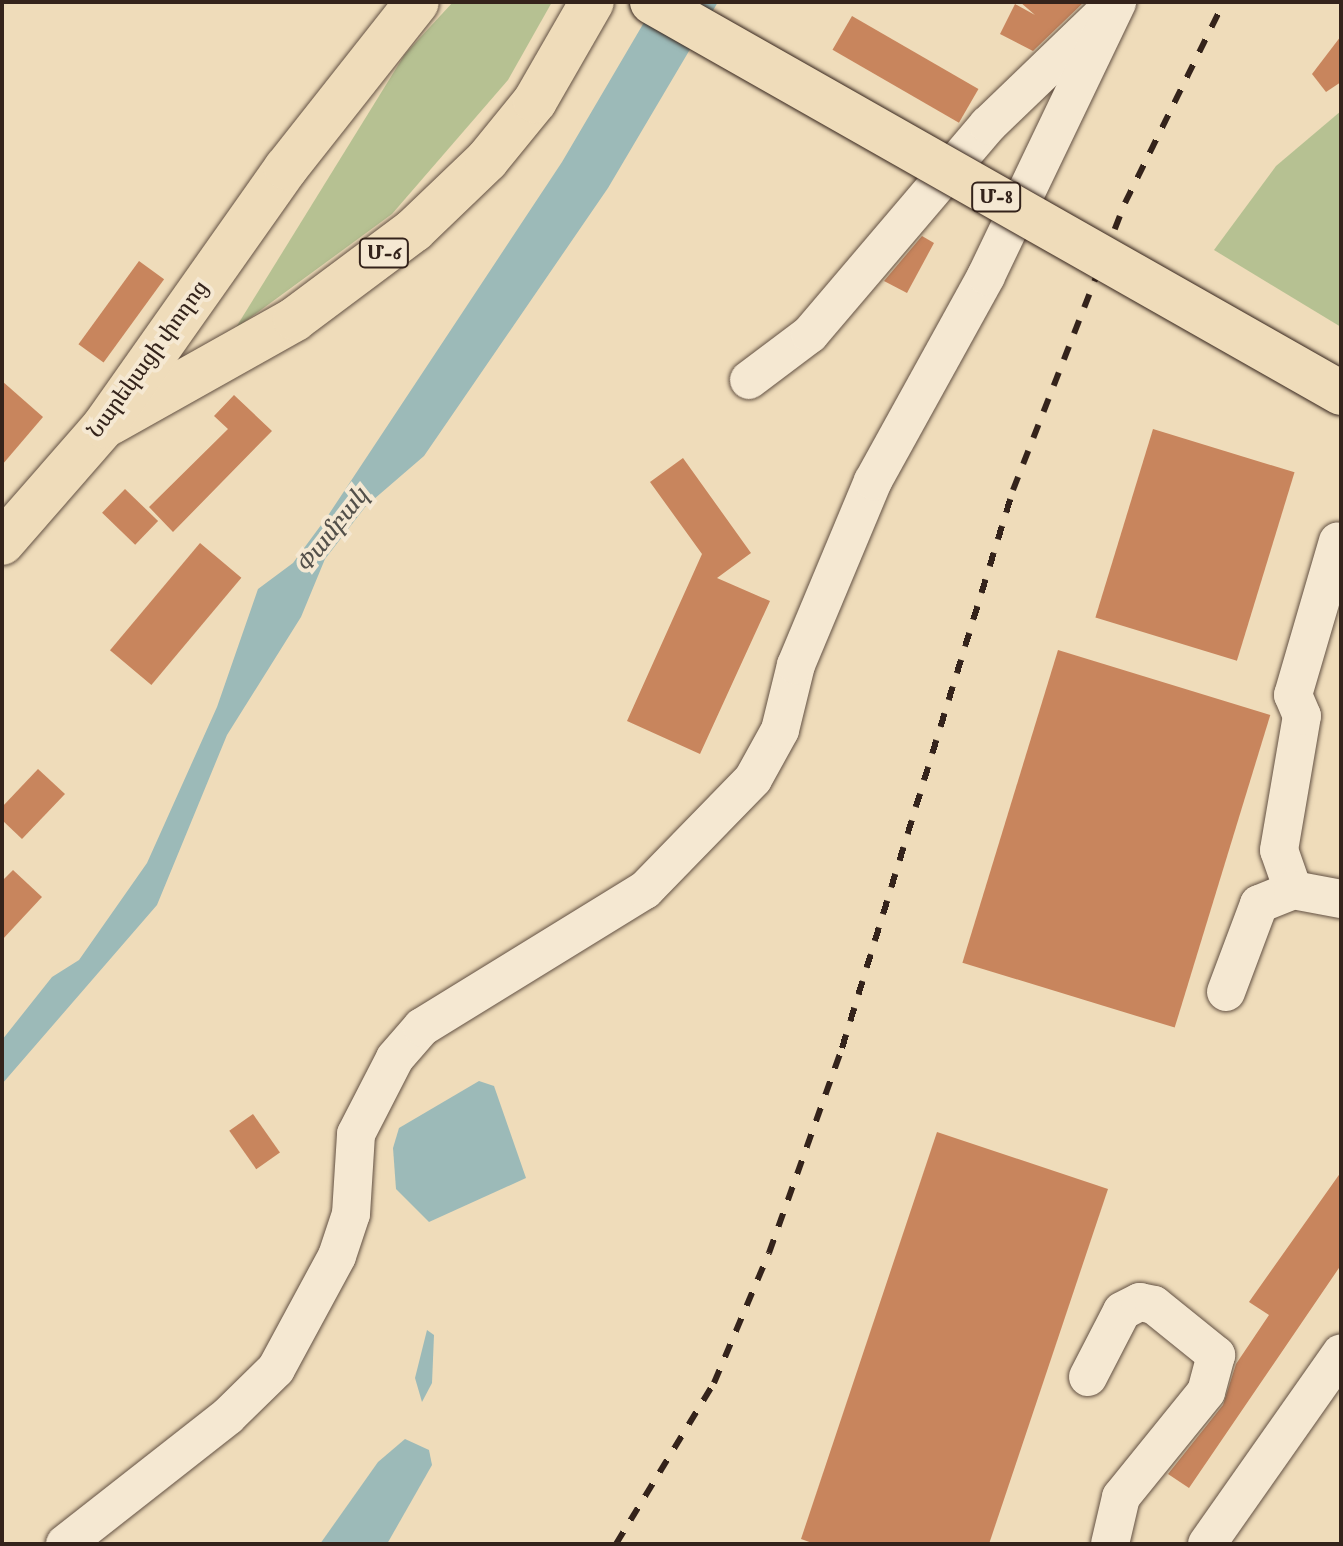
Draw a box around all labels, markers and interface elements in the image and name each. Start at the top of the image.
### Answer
road number: Մ-8 [970,181,1022,213]
road number: Մ-6 [358,237,410,269]
street label: Նարեկացի փողոց [83,276,215,444]
water label: Փամբակ [291,482,375,580]

